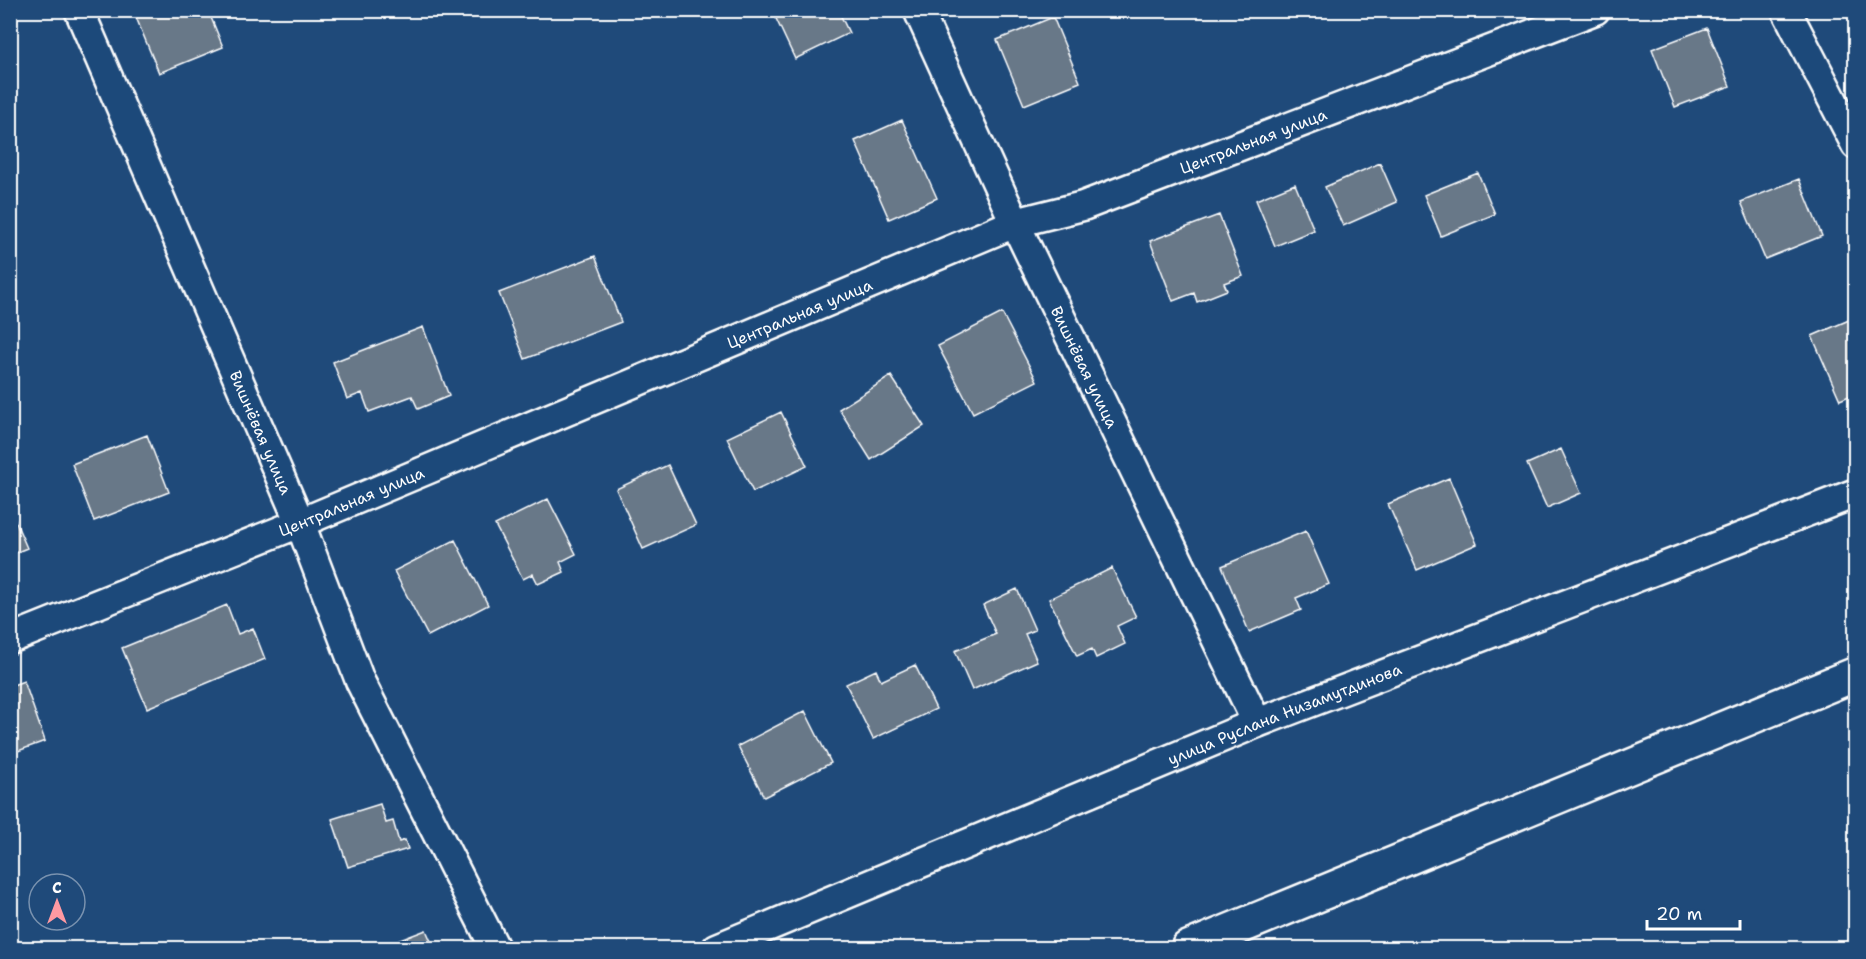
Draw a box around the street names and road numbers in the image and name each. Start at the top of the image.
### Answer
street label: Центральная улица [1177,103,1330,179]
street label: Центральная улица [724,274,875,353]
street label: Вишнёвая улица [1046,302,1123,432]
street label: Вишнёвая улица [225,367,297,498]
street label: Центральная улица [275,462,427,541]
street label: улица Руслана Низамутдинова [1164,658,1404,770]

